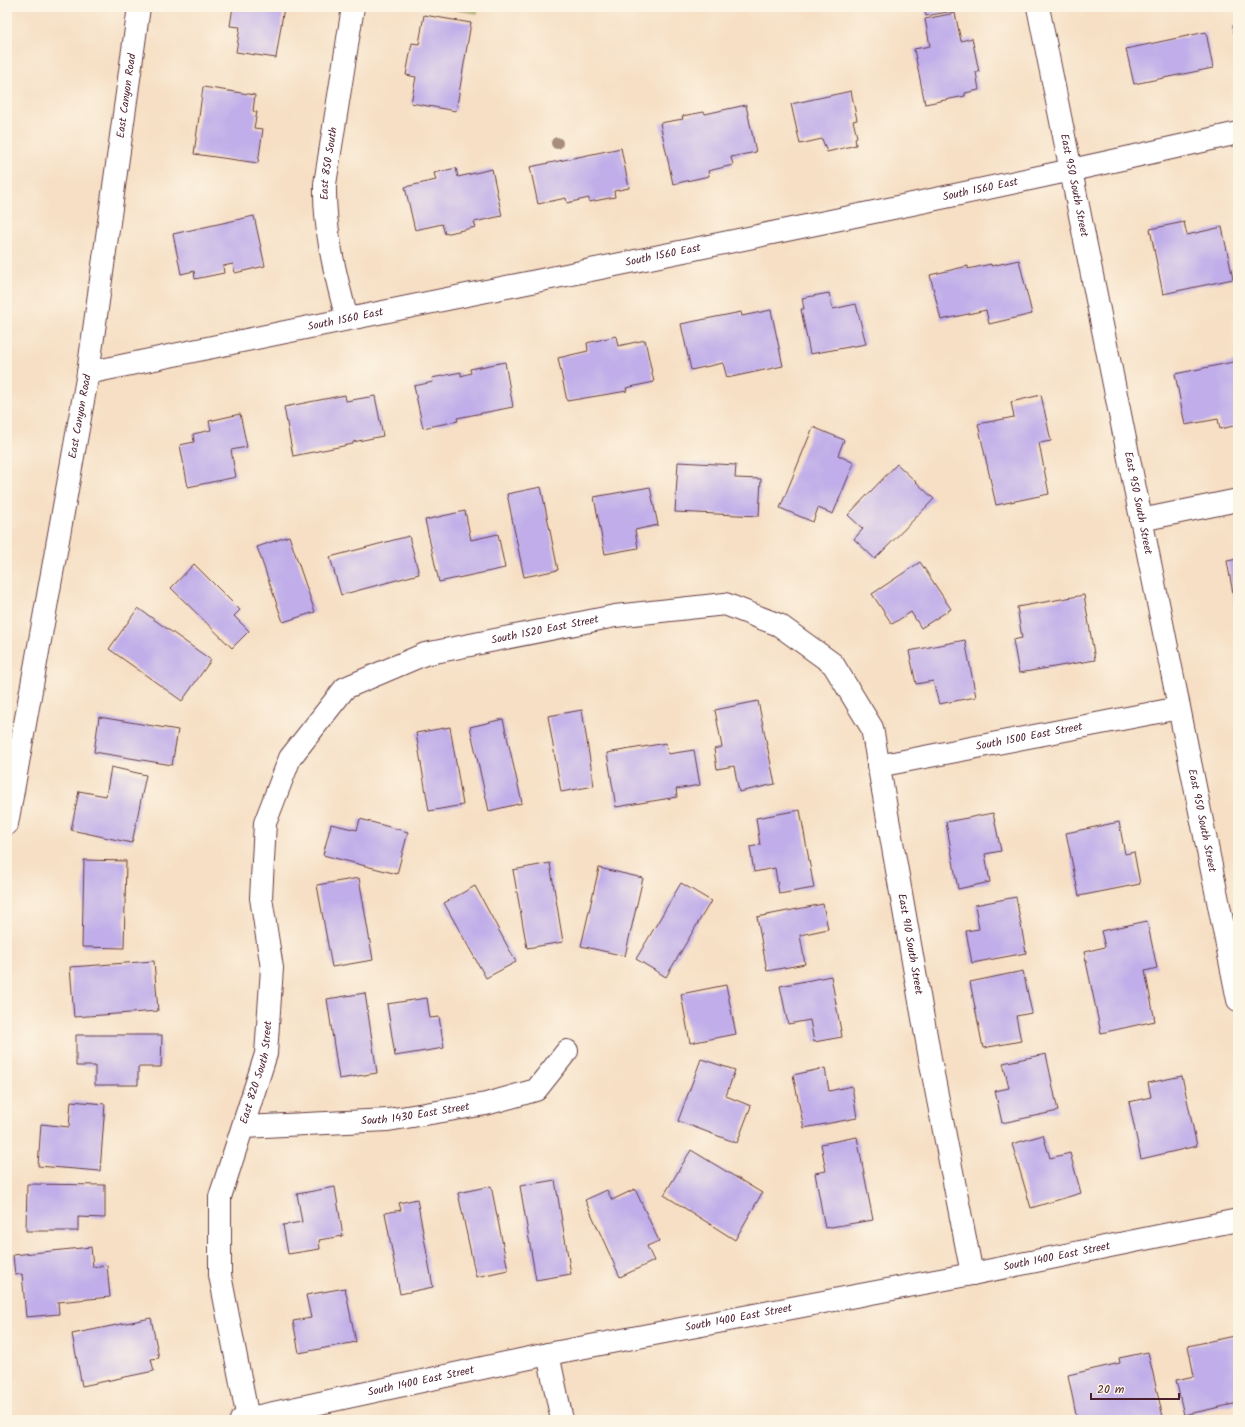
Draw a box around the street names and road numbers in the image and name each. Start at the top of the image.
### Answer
street label: East Canyon Road [112,52,141,139]
street label: East 850 South [316,126,343,200]
street label: East 950 South Street [1055,132,1093,239]
street label: South 1560 East [941,173,1020,206]
street label: South 1560 East [624,239,703,272]
street label: South 1560 East [306,303,386,336]
street label: East Canyon Road [64,373,97,460]
street label: East 950 South Street [1119,450,1157,557]
street label: South 1520 East Street [490,610,601,650]
street label: South 1500 East Street [974,718,1085,756]
street label: East 950 South Street [1183,767,1221,875]
street label: East 910 South Street [892,892,928,997]
street label: East 820 South Street [235,1019,277,1126]
street label: South 1430 East Street [361,1098,472,1130]
street label: South 1400 East Street [1002,1237,1112,1276]
street label: South 1400 East Street [684,1299,794,1337]
street label: South 1400 East Street [366,1361,477,1402]

